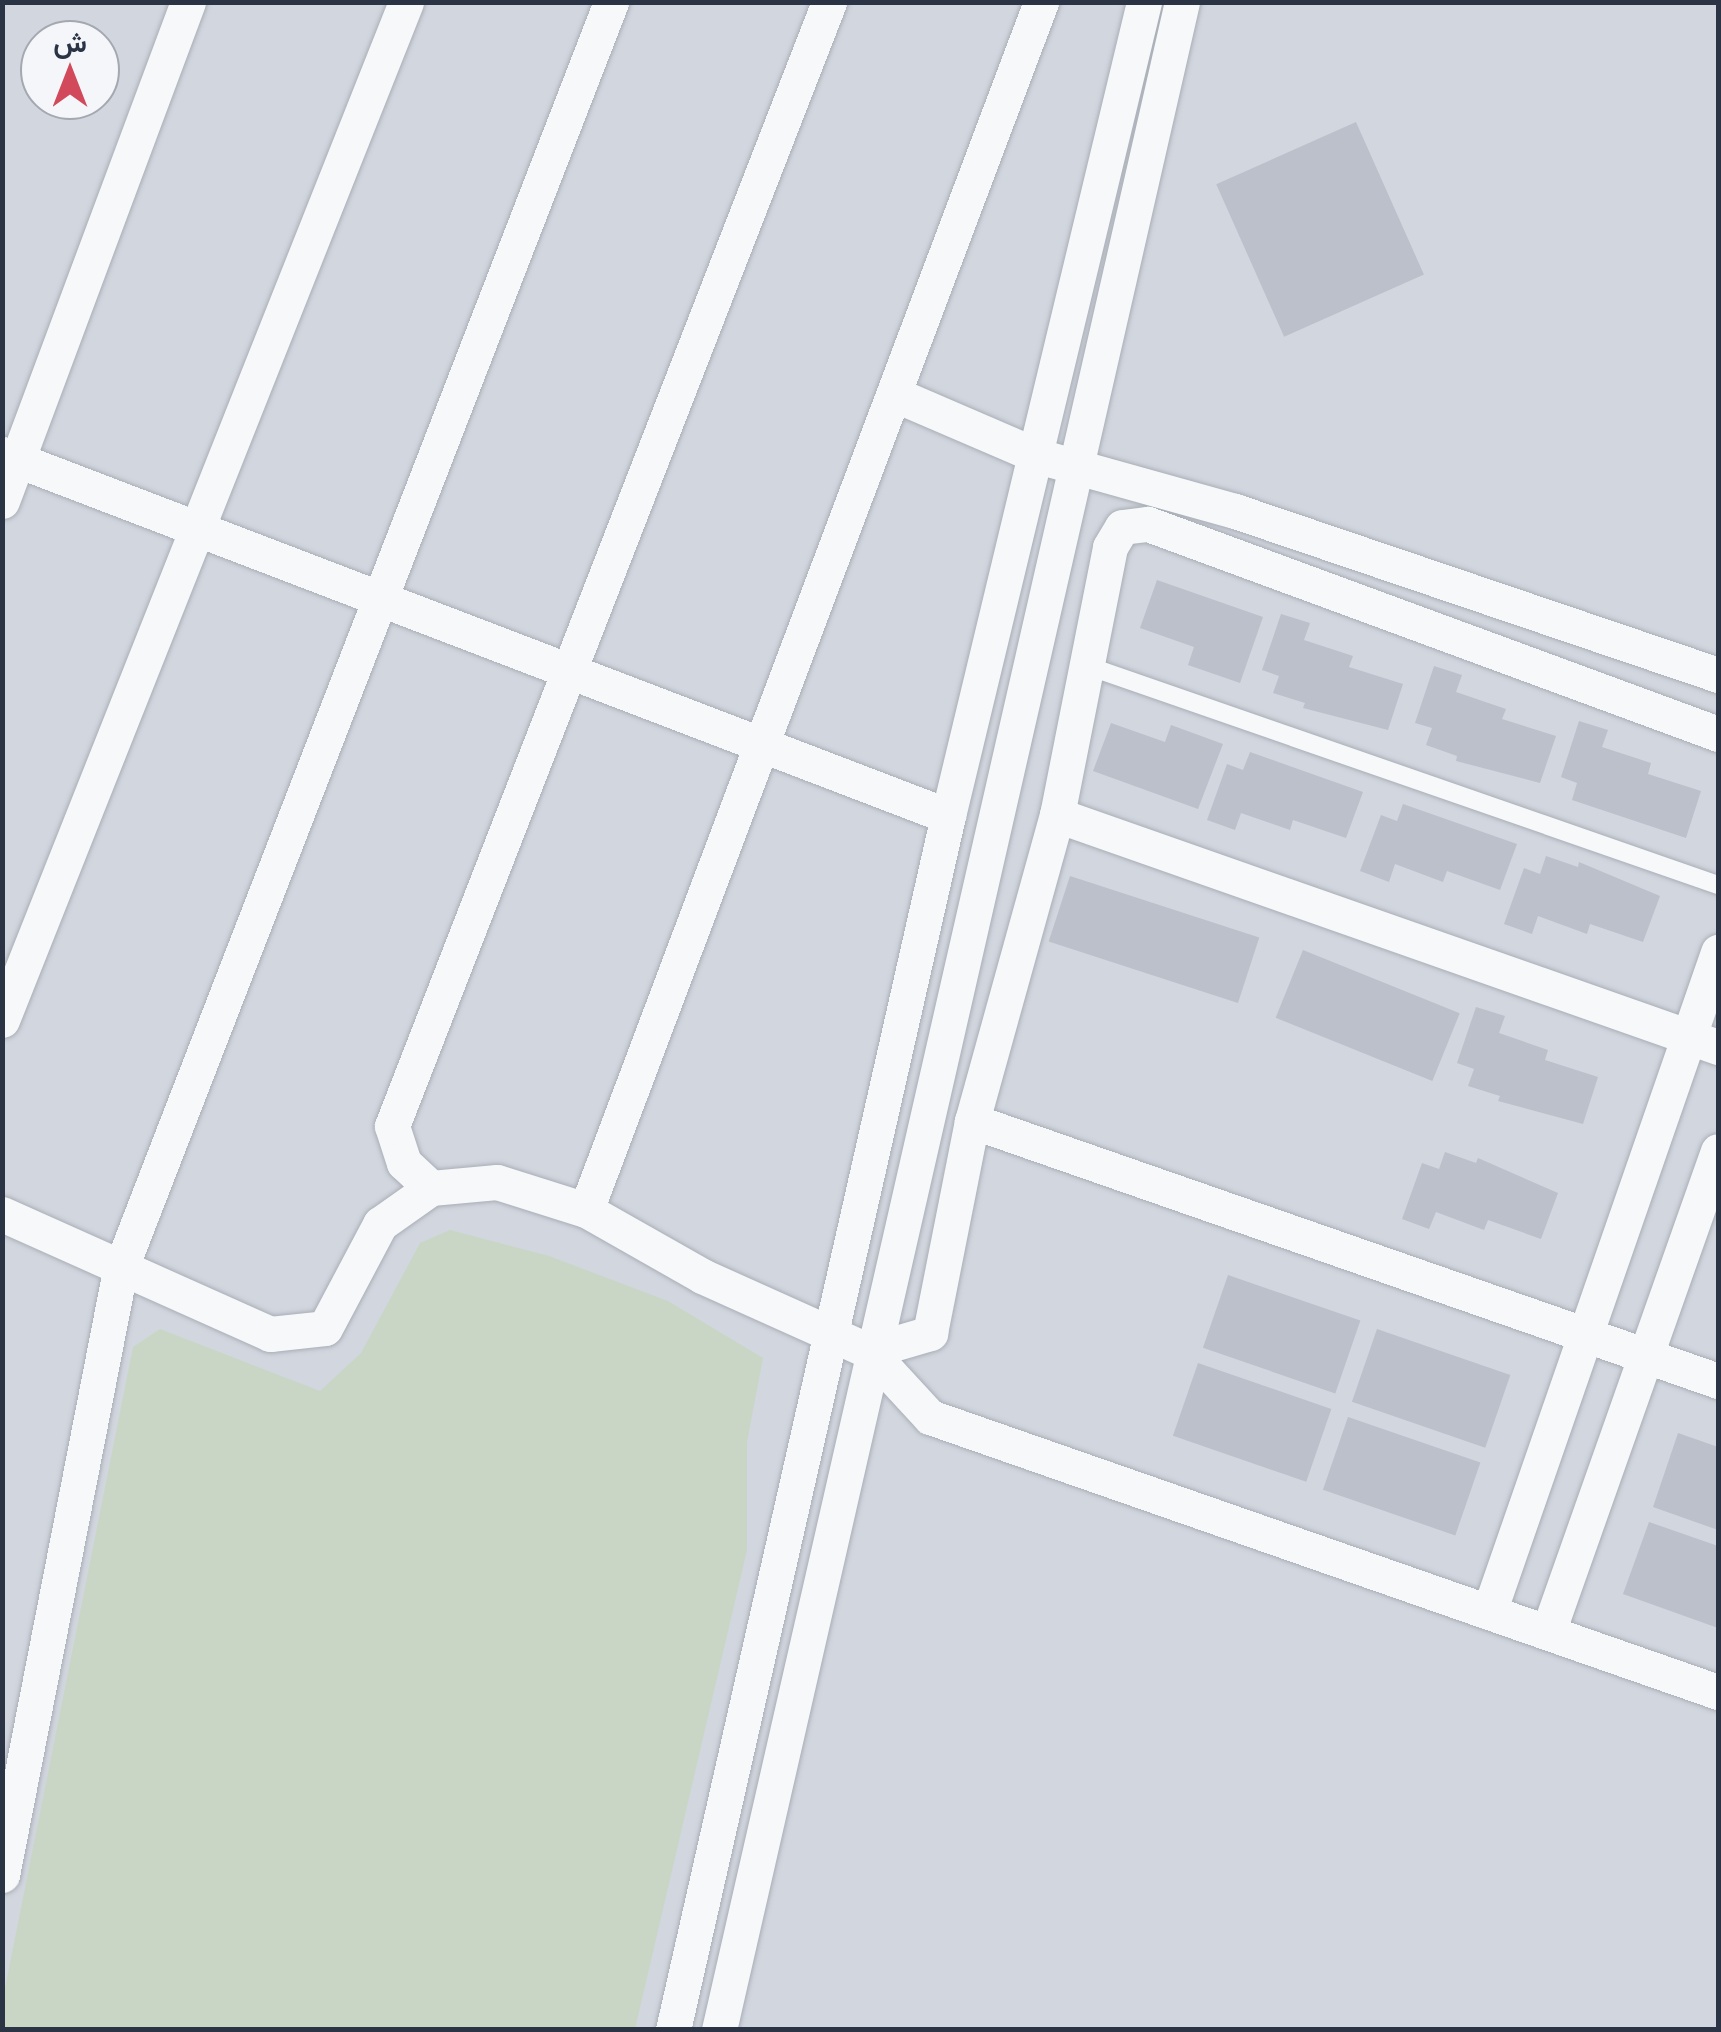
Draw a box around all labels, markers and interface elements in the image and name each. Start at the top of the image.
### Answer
north arrow [20,20,120,120]
text: ش [53,23,87,60]

